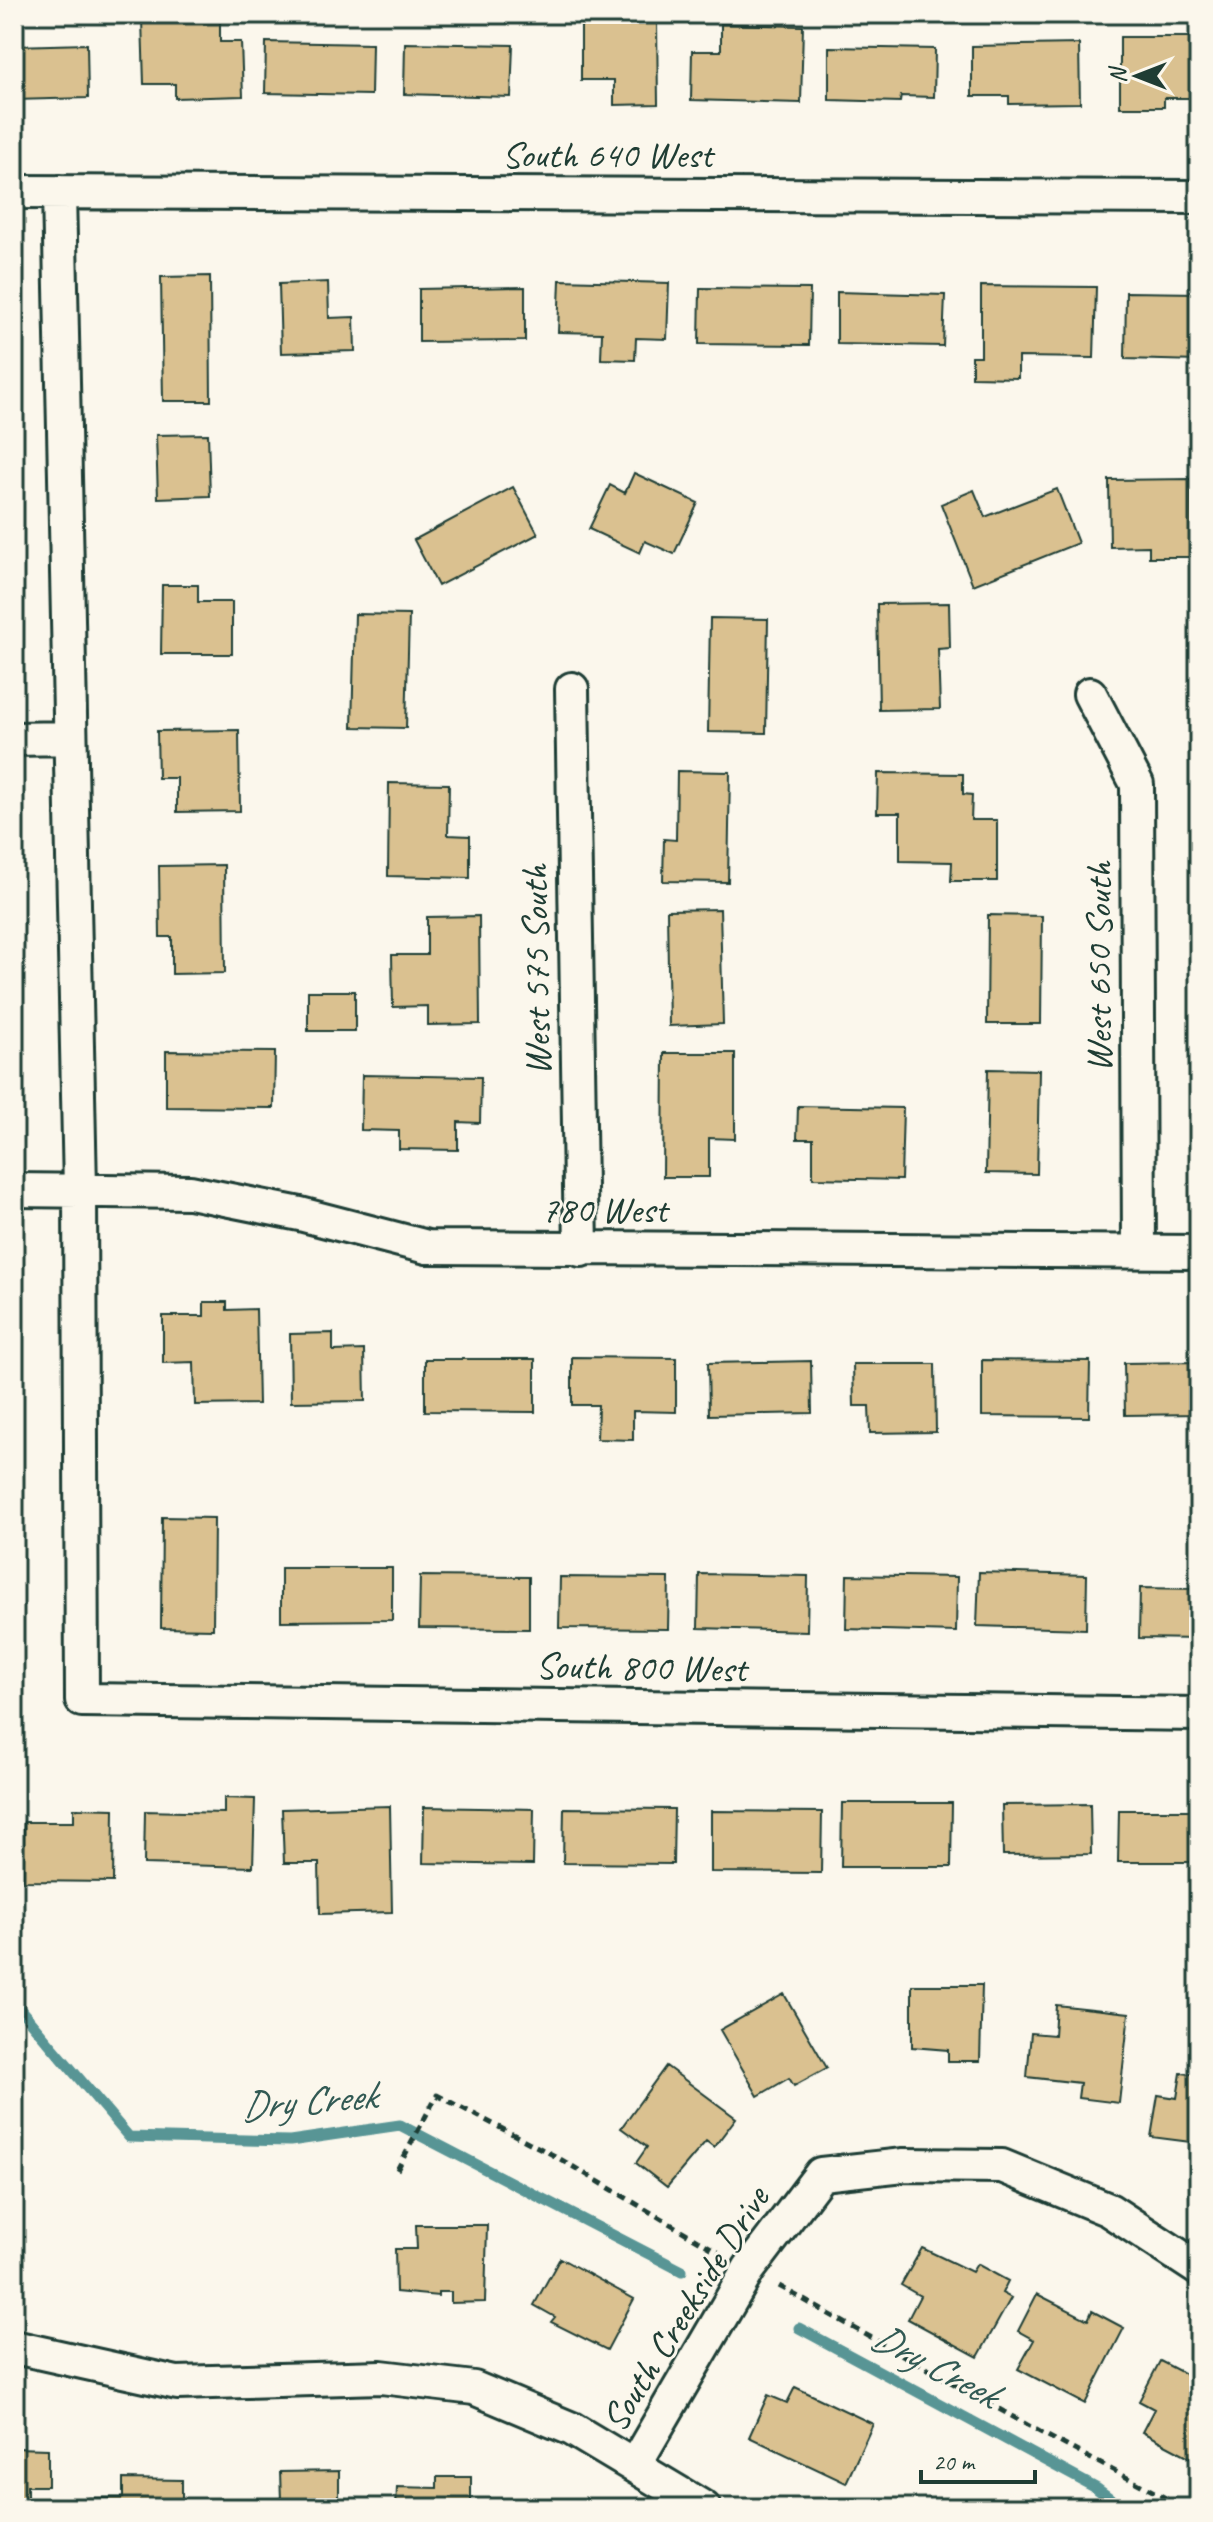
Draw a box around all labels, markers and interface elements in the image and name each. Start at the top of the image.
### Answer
north arrow [1097,36,1177,116]
text: N [1104,66,1132,83]
street label: South 640 West [502,131,716,178]
street label: West 650 South [1075,860,1122,1072]
street label: West 575 South [511,863,561,1076]
street label: 780 West [541,1186,670,1233]
street label: South 800 West [535,1642,750,1692]
water label: Dry Creek [238,2070,384,2132]
street label: South Creekside Drive [591,2176,781,2440]
water label: Dry Creek [863,2311,1012,2422]
scale bar [921,2434,1035,2484]
text: 20 m [933,2447,976,2477]

